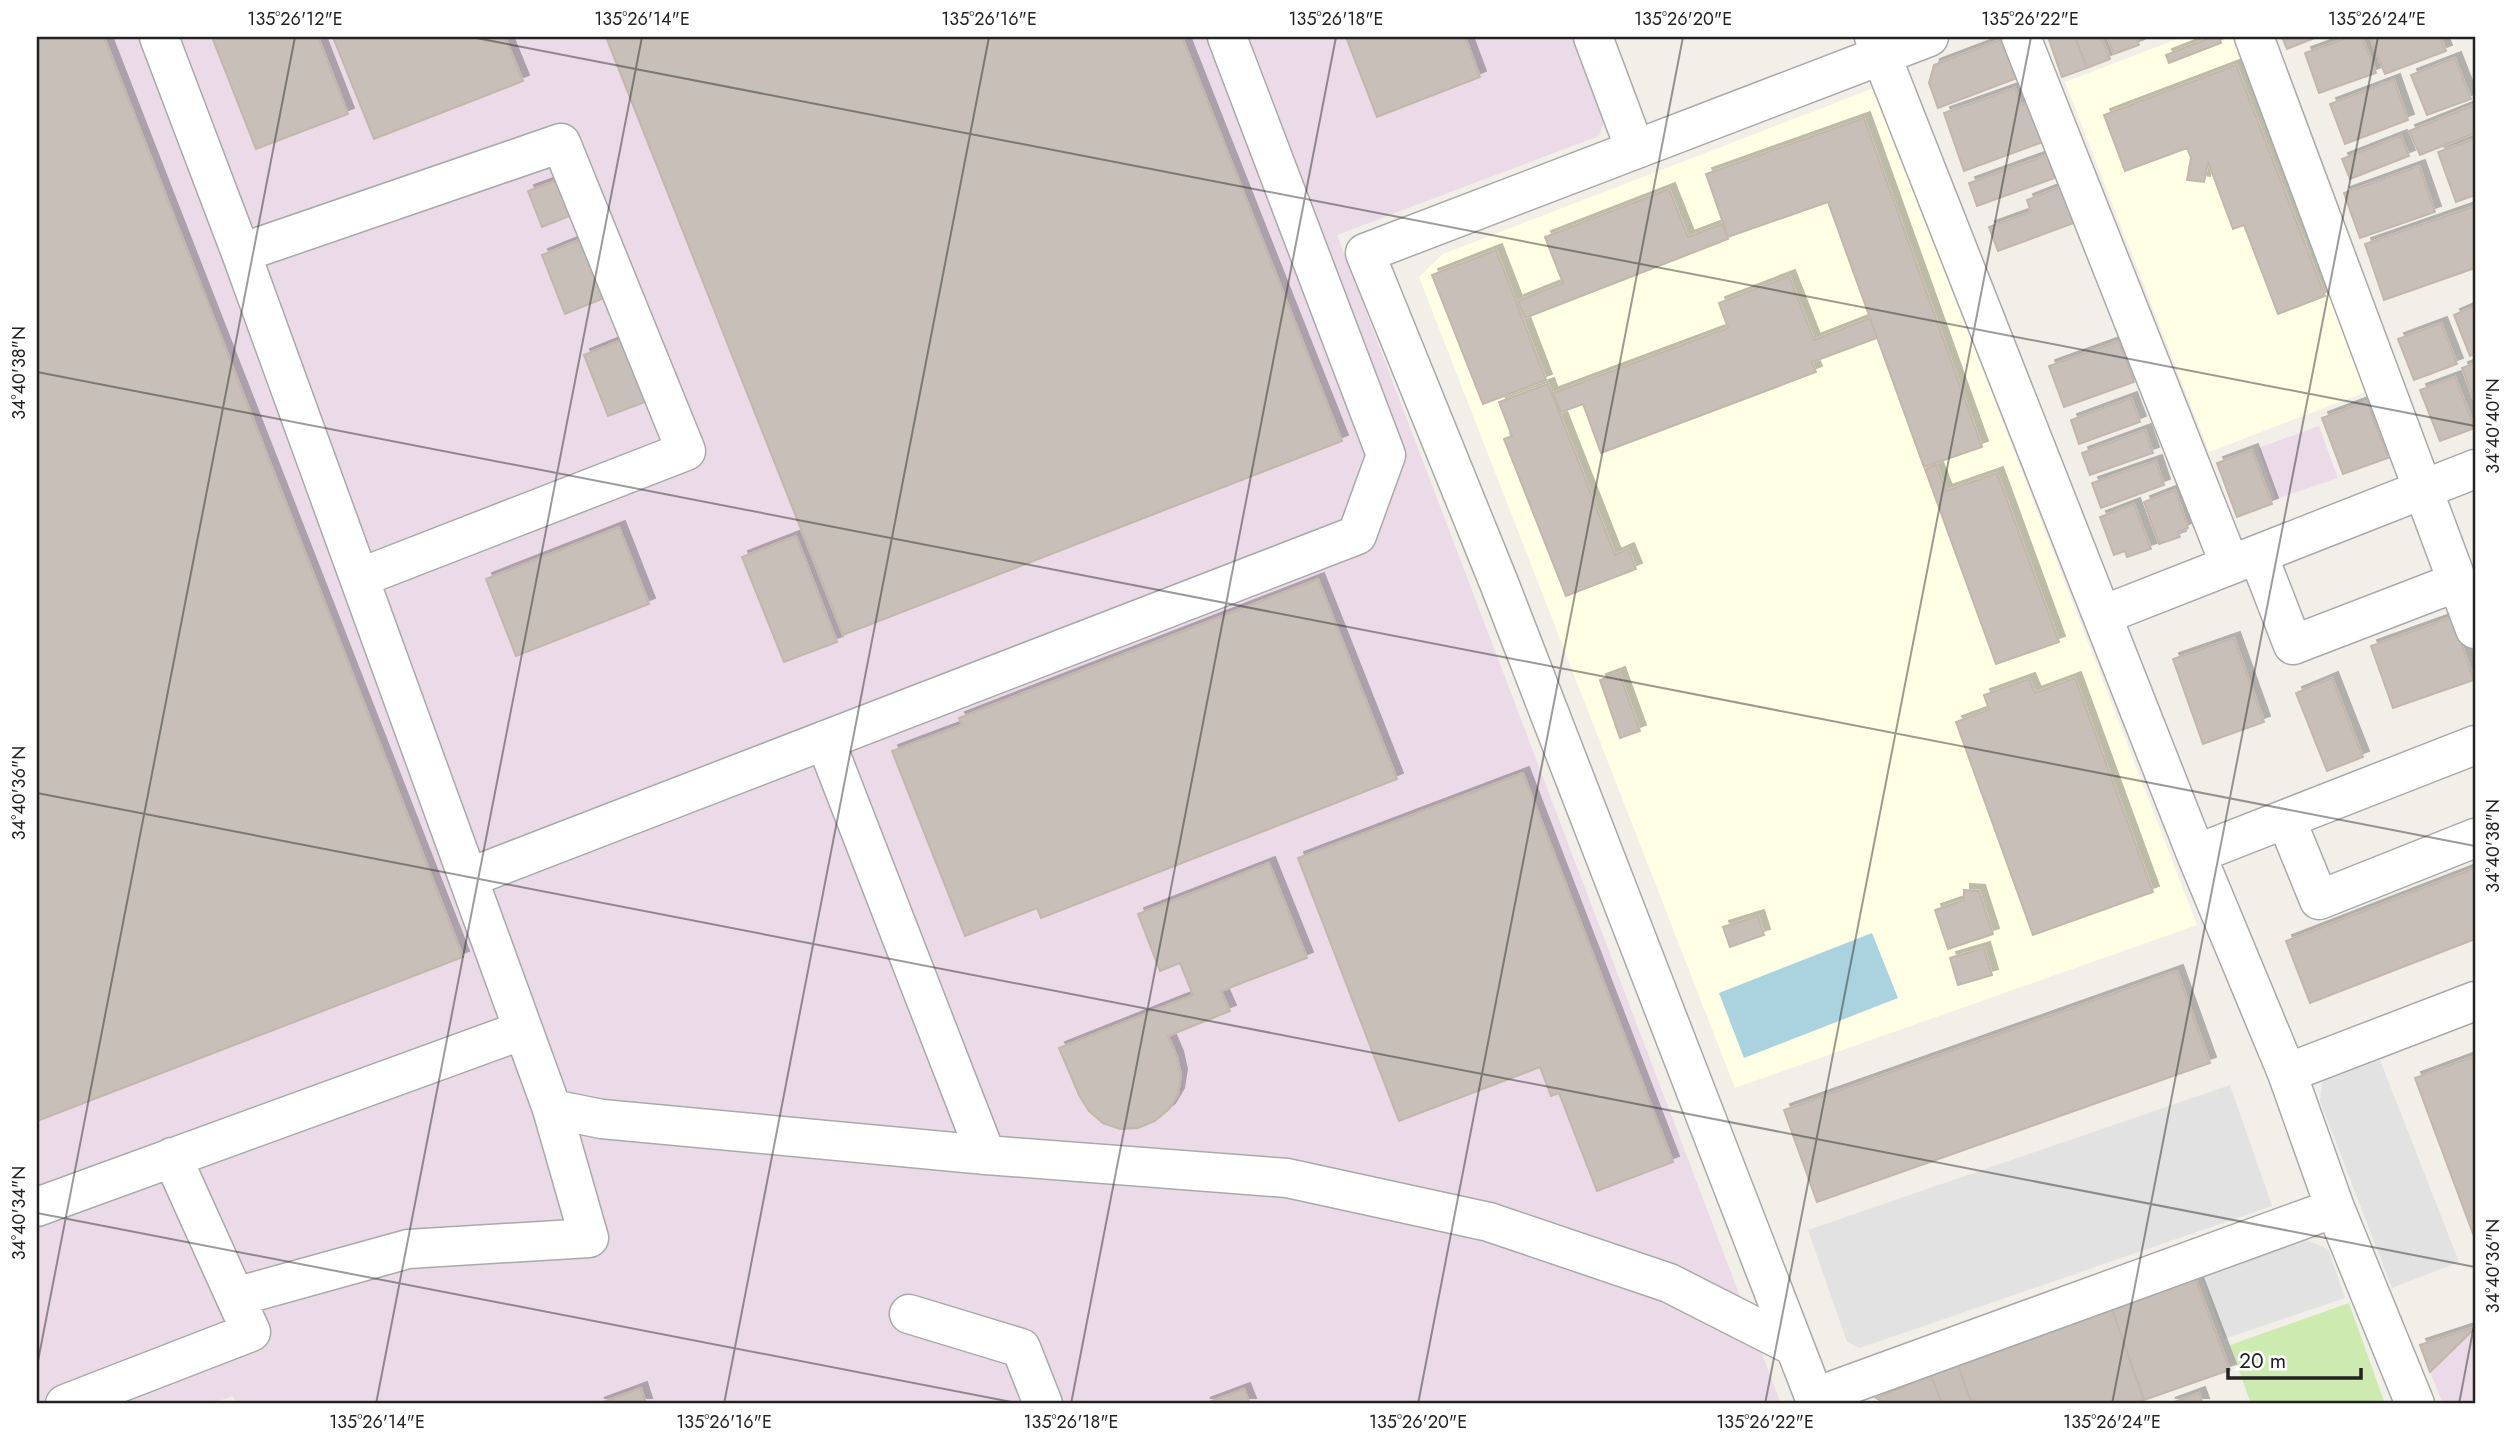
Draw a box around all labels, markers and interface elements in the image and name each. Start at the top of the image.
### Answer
text: 135°26'12"E [247,6,343,32]
text: 135°26'14"E [594,6,690,32]
text: 135°26'16"E [941,6,1037,32]
text: 135°26'18"E [1288,6,1384,32]
text: 135°26'20"E [1634,6,1732,32]
text: 135°26'22"E [1981,6,2079,32]
text: 135°26'24"E [2328,6,2426,32]
text: 34°40'38"N [6,326,32,420]
text: 34°40'40"N [2480,378,2506,474]
text: 34°40'36"N [6,746,32,840]
text: 34°40'38"N [2480,799,2506,893]
text: 34°40'34"N [6,1166,32,1260]
text: 34°40'36"N [2480,1219,2506,1313]
scale bar [2228,1336,2362,1380]
text: 20 m [2239,1346,2286,1376]
text: 135°26'14"E [329,1409,425,1435]
text: 135°26'16"E [676,1409,772,1435]
text: 135°26'18"E [1023,1409,1119,1435]
text: 135°26'20"E [1369,1409,1467,1435]
text: 135°26'22"E [1716,1409,1814,1435]
text: 135°26'24"E [2063,1409,2161,1435]

